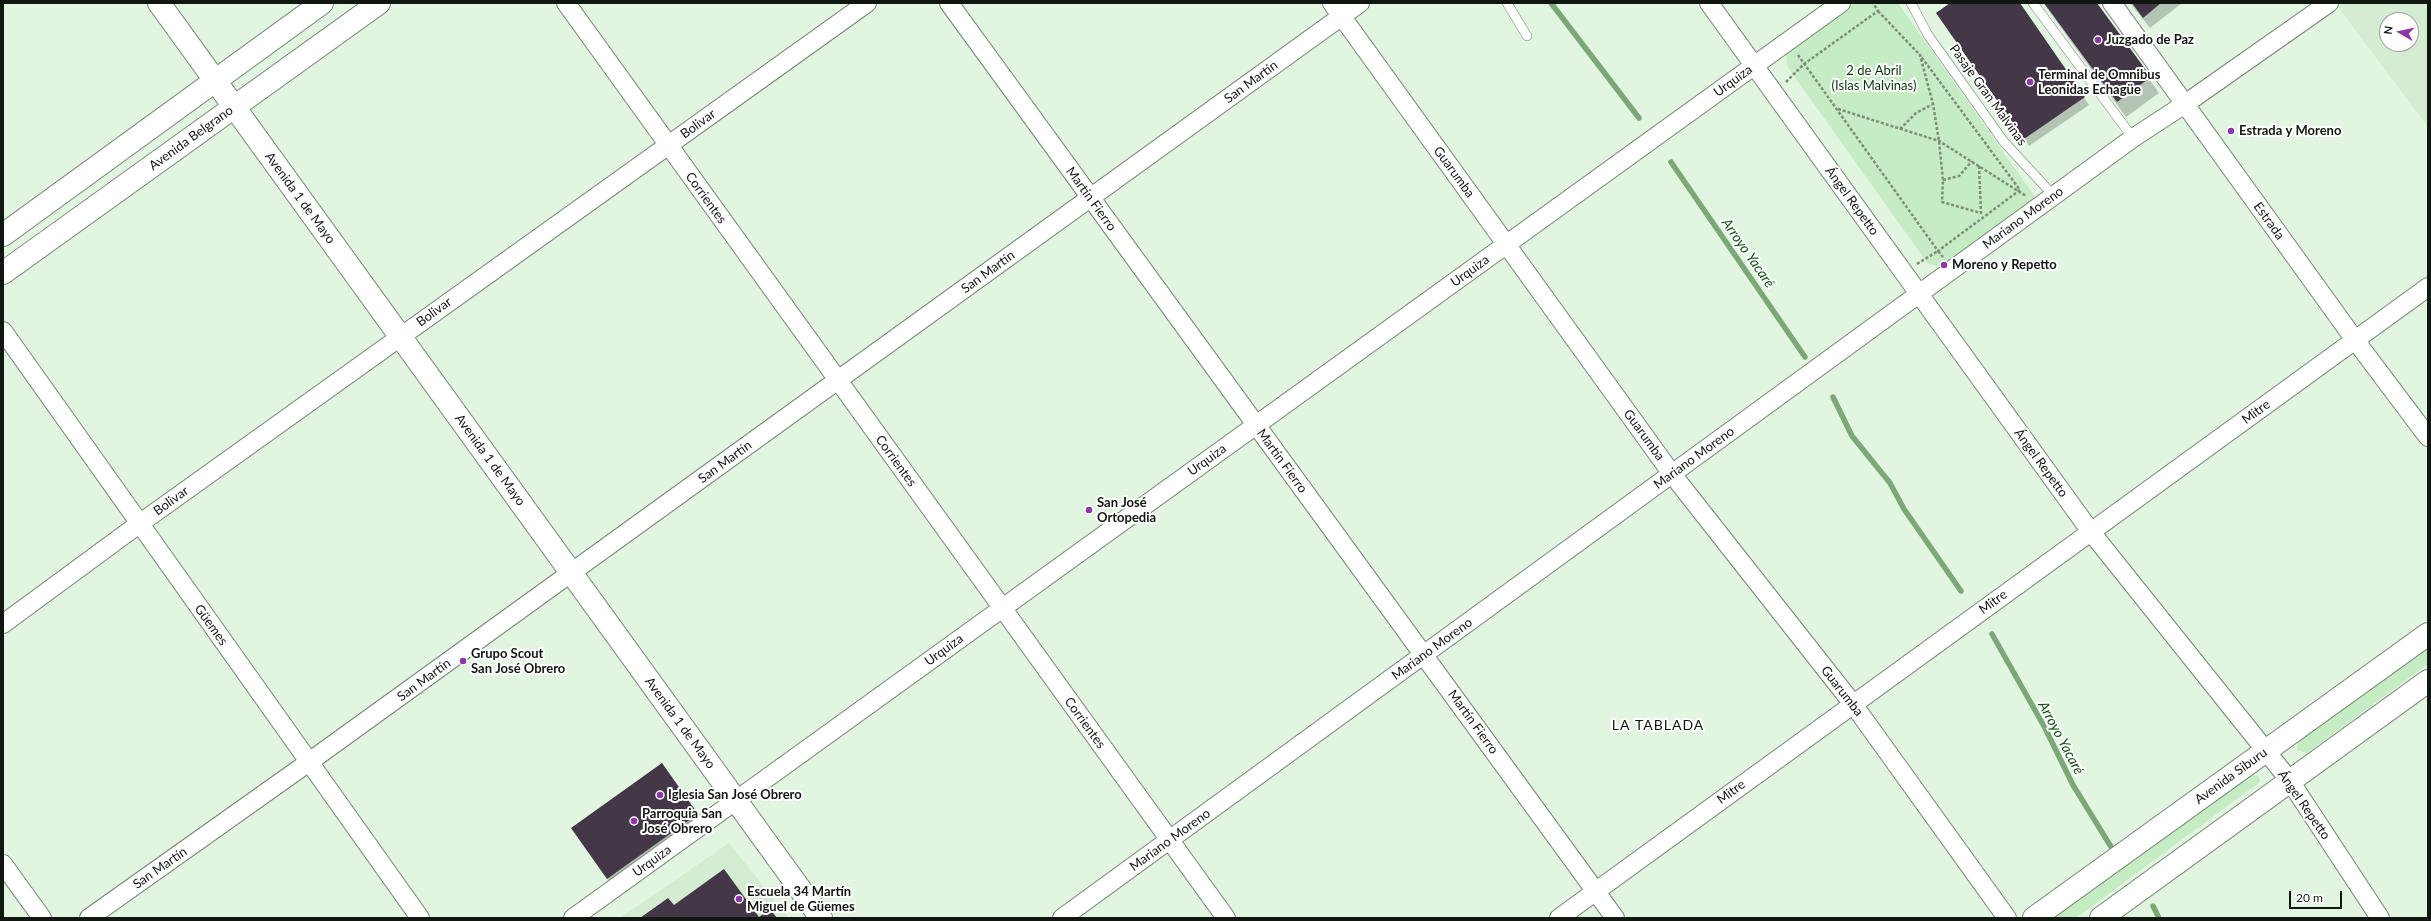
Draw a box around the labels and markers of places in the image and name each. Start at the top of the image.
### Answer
place label: Juzgado de Paz [2106,32,2194,48]
marker: Juzgado de Paz [2093,35,2103,45]
place label: Terminal de Omnibus Leonidas Echagüe [2038,67,2160,98]
marker: Terminal de Omnibus Leonidas Echagüe [2025,77,2035,87]
place label: Estrada y Moreno [2239,123,2341,139]
marker: Estrada y Moreno [2226,126,2236,136]
place label: Moreno y Repetto [1952,257,2057,273]
marker: Moreno y Repetto [1939,260,1949,270]
place label: San José Ortopedia [1097,495,1156,526]
marker: San José Ortopedia [1084,505,1094,515]
place label: Grupo Scout San José Obrero [471,646,565,677]
marker: Grupo Scout San José Obrero [458,656,468,666]
place label: Iglesia San José Obrero [668,787,802,803]
marker: Iglesia San José Obrero [655,790,665,800]
place label: Parroquia San José Obrero [642,806,722,837]
marker: Parroquia San José Obrero [629,816,639,826]
place label: Escuela 34 Martín Miguel de Güemes [747,884,855,915]
marker: Escuela 34 Martín Miguel de Güemes [734,894,744,904]

